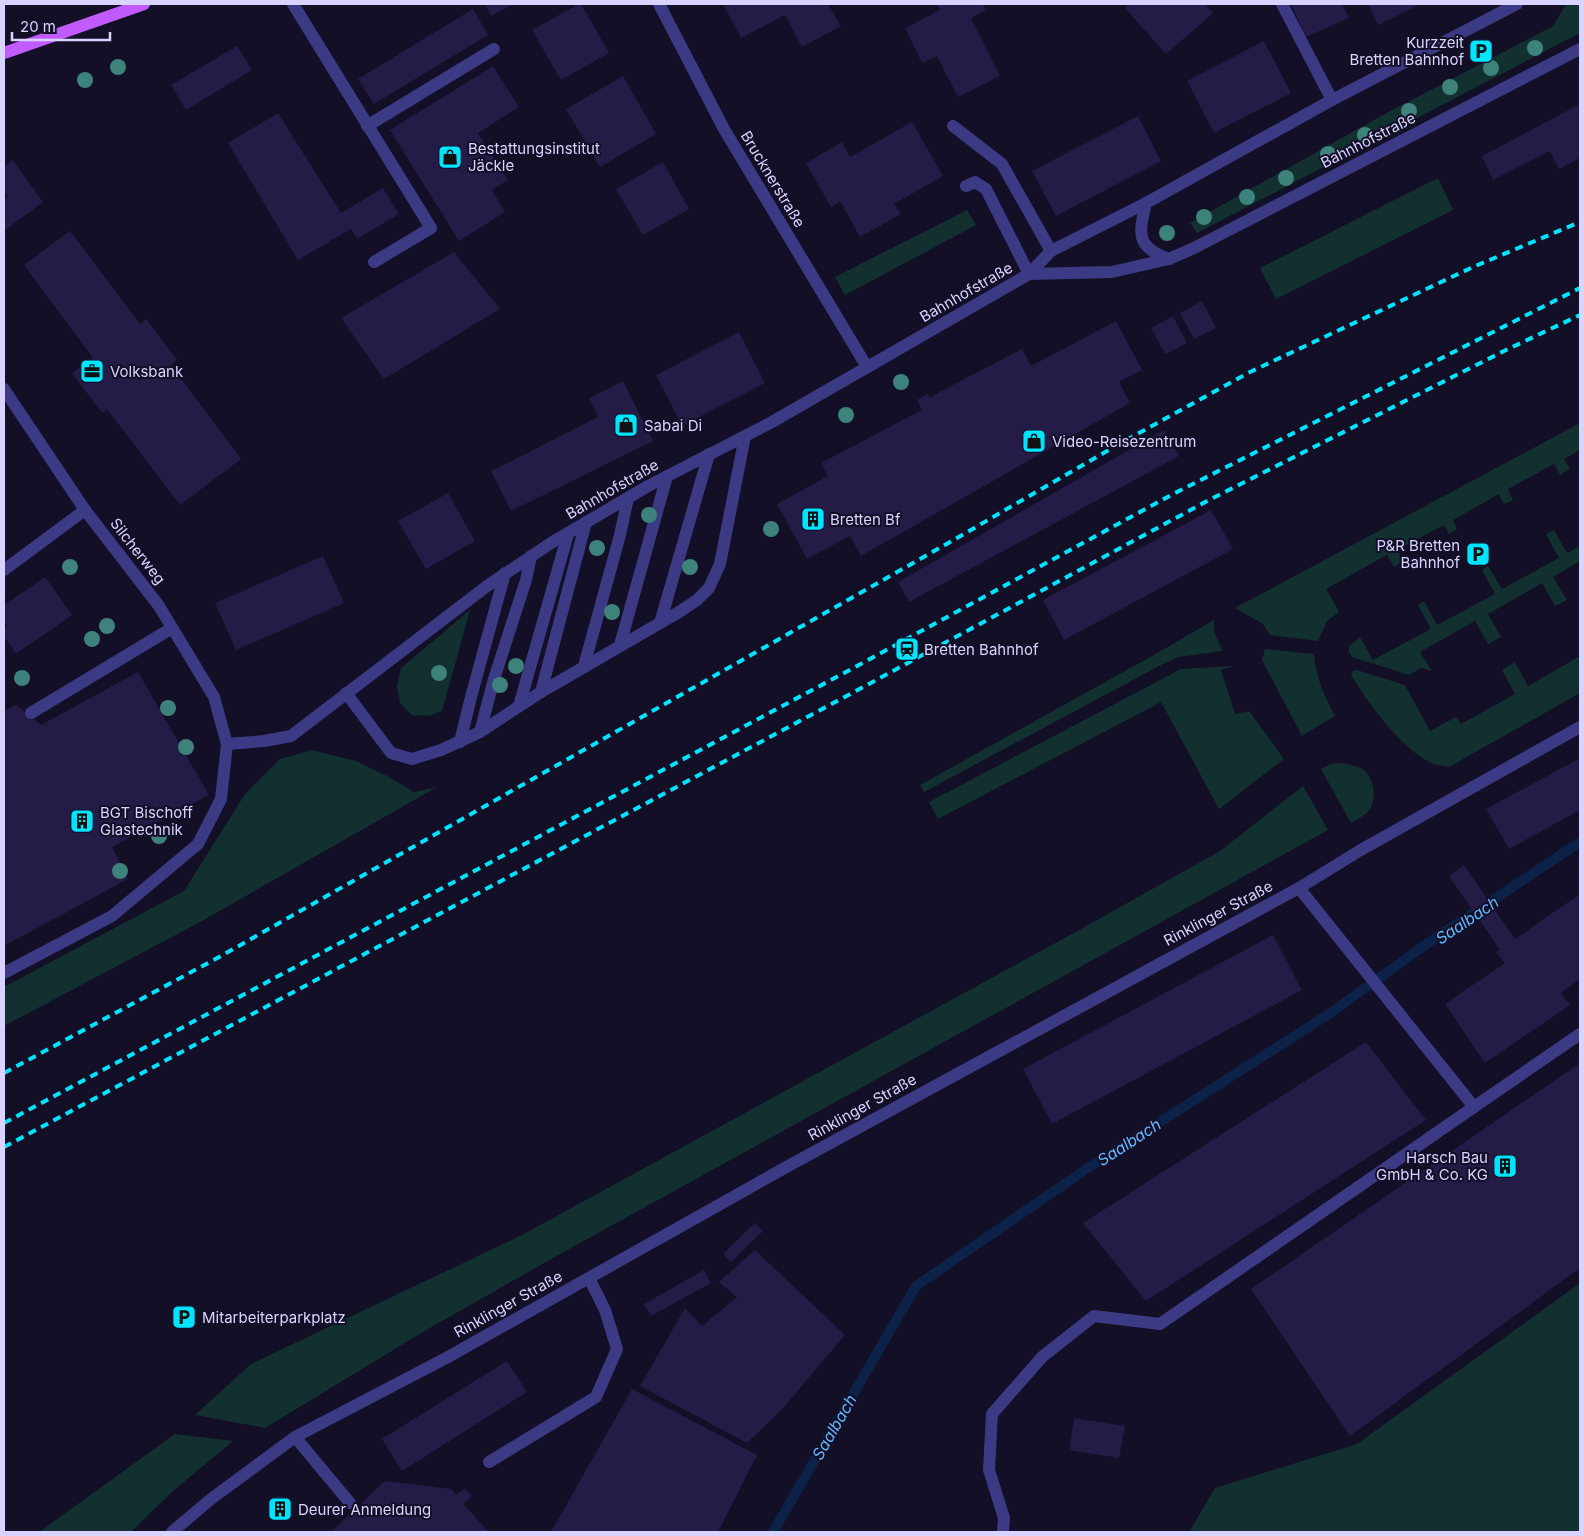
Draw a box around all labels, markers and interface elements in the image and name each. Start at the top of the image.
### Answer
scale bar [12,10,110,42]
text: 20 m [20,17,56,36]
place label: Kurzzeit Bretten Bahnhof [1350,33,1464,69]
parking icon: Kurzzeit Bretten Bahnhof [1468,38,1494,64]
street label: Bahnhofstraße [1317,108,1419,172]
street label: Brucknerstraße [737,127,809,231]
place label: Bestattungsinstitut Jäckle [468,139,600,175]
shop icon: Bestattungsinstitut Jäckle [437,144,463,170]
street label: Bahnhofstraße [916,258,1016,326]
office icon: Volksbank [79,358,105,384]
place label: Volksbank [110,362,184,381]
shop icon: Sabai Di [613,412,639,438]
place label: Sabai Di [644,416,702,435]
shop icon: Video-Reisezentrum [1021,428,1047,454]
place label: Video-Reisezentrum [1052,432,1196,451]
street label: Bahnhofstraße [562,455,662,523]
building icon: Bretten Bf [800,506,826,532]
place label: Bretten Bf [830,510,901,529]
street label: Silcherweg [106,514,170,588]
place label: P&R Bretten Bahnhof [1377,536,1460,572]
parking icon: P&R Bretten Bahnhof [1465,541,1491,567]
station icon: Bretten Bahnhof [894,636,920,662]
place label: Bretten Bahnhof [924,640,1039,659]
place label: BGT Bischoff Glastechnik [100,803,193,839]
building icon: BGT Bischoff Glastechnik [69,808,95,834]
street label: Rinklinger Straße [1160,876,1276,950]
water label: Saalbach [1432,892,1502,948]
street label: Rinklinger Straße [805,1069,919,1145]
water label: Saalbach [1093,1114,1165,1170]
place label: Harsch Bau GmbH & Co. KG [1376,1148,1488,1184]
building icon: Harsch Bau GmbH & Co. KG [1492,1153,1518,1179]
street label: Rinklinger Straße [451,1266,565,1342]
parking icon: Mitarbeiterparkplatz [171,1304,197,1330]
place label: Mitarbeiterparkplatz [202,1308,346,1327]
water label: Saalbach [807,1391,861,1463]
building icon: Deurer Anmeldung [267,1496,293,1522]
place label: Deurer Anmeldung [298,1500,431,1519]

